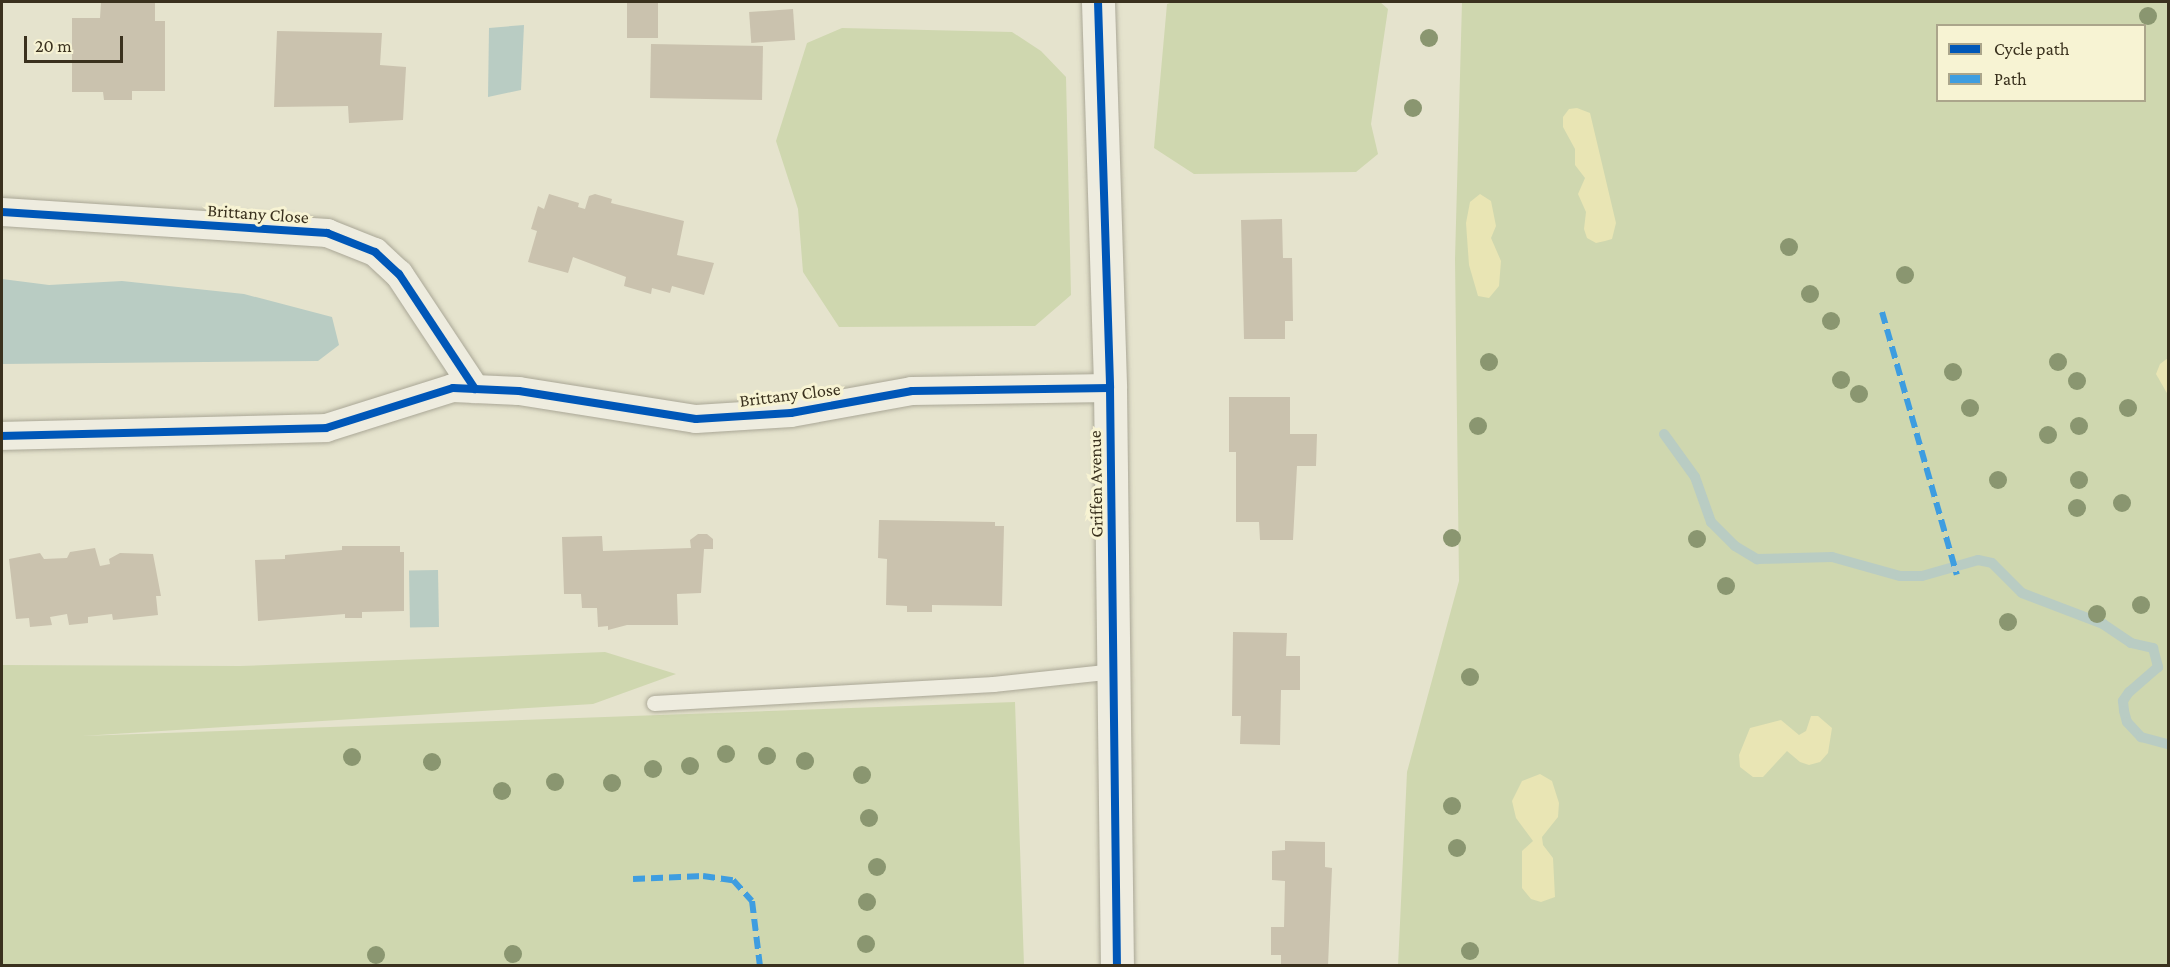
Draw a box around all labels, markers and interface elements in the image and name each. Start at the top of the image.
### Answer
scale bar [27,24,126,62]
legend [1936,24,2146,102]
text: 20 m [35,36,72,56]
text: Cycle path [1994,39,2069,59]
text: Path [1994,69,2027,89]
street label: Brittany Close [207,200,309,228]
street label: Brittany Close [738,378,842,412]
street label: Griffen Avenue [1084,430,1108,538]

